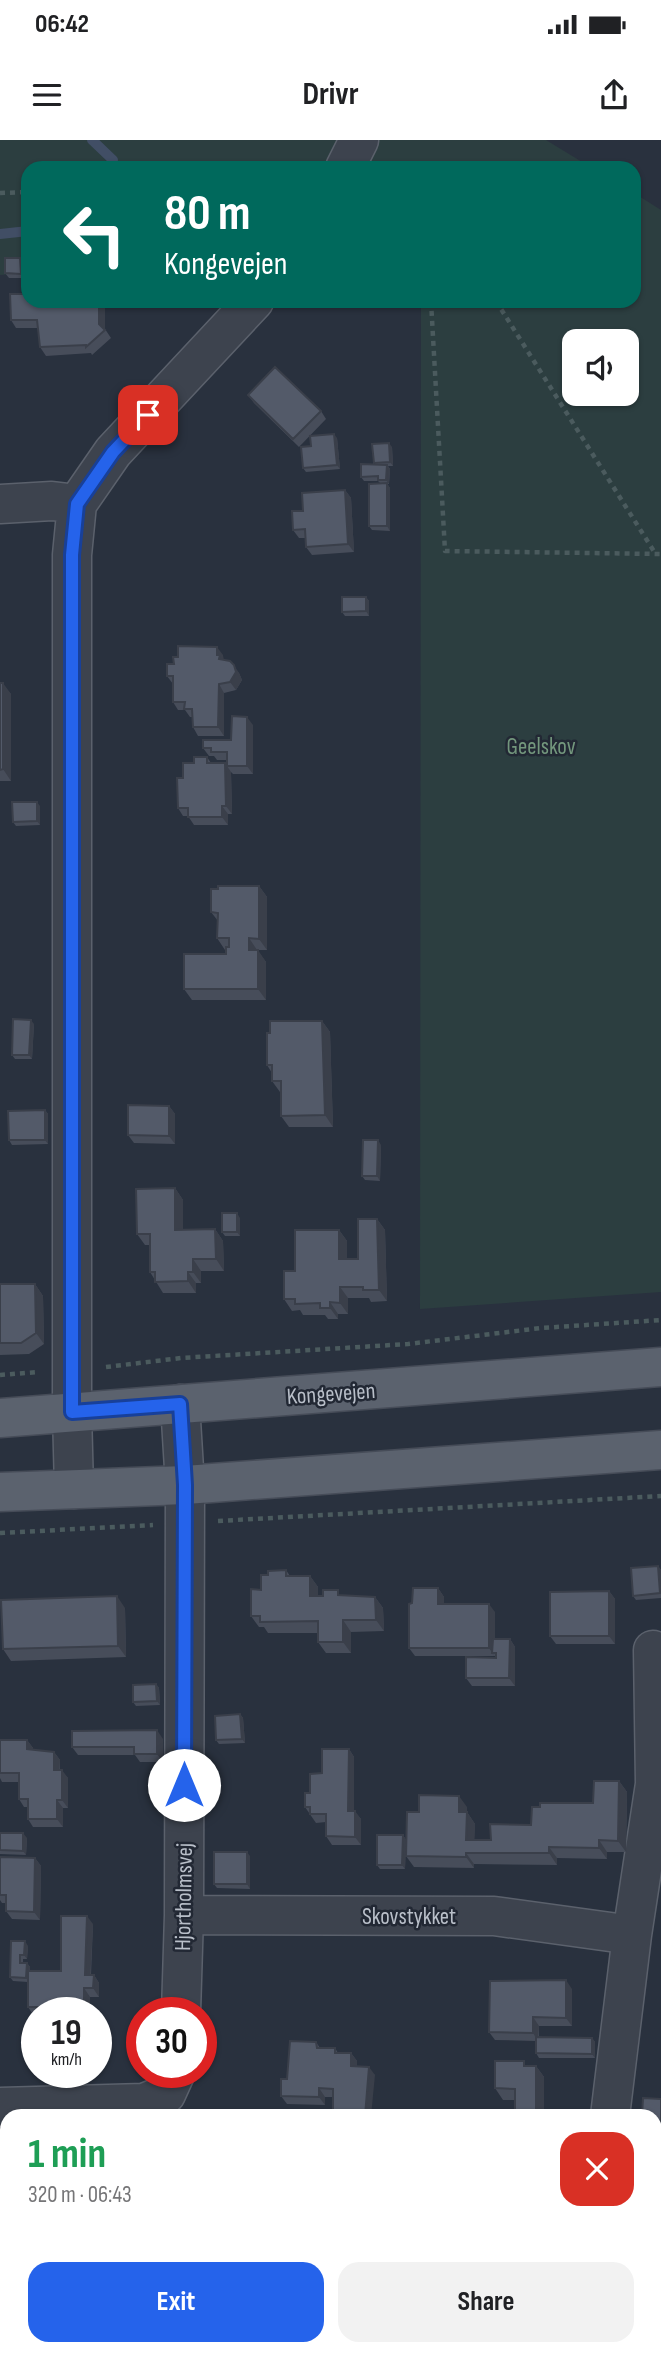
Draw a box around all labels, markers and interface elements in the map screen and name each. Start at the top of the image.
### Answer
text: 06:42 [35,9,89,40]
text: Drivr [302,75,359,114]
icon: menu [28,76,66,114]
icon: share [595,76,633,114]
text: 80 m [164,185,251,244]
icon: left [49,189,140,280]
text: Kongevejen [164,245,287,284]
map controls [562,329,639,406]
button: sound [562,329,639,406]
pin [118,385,178,445]
icon: arrive [129,396,167,434]
park label: Geelskov [506,733,576,761]
street label: Kongevejen [286,1377,376,1411]
position arrow [147,1748,221,1822]
street label: Hjortholmsvej [169,1843,199,1951]
street label: Skovstykket [362,1903,456,1931]
speed limit sign: 30 [126,1997,217,2088]
text: 19 [51,2012,82,2055]
text: km/h [51,2049,82,2070]
text: 1 min [28,2129,106,2180]
button: close [560,2132,634,2206]
text: 320 m · 06:43 [28,2181,132,2209]
button: Exit [28,2262,324,2342]
button: Share [338,2262,634,2342]

